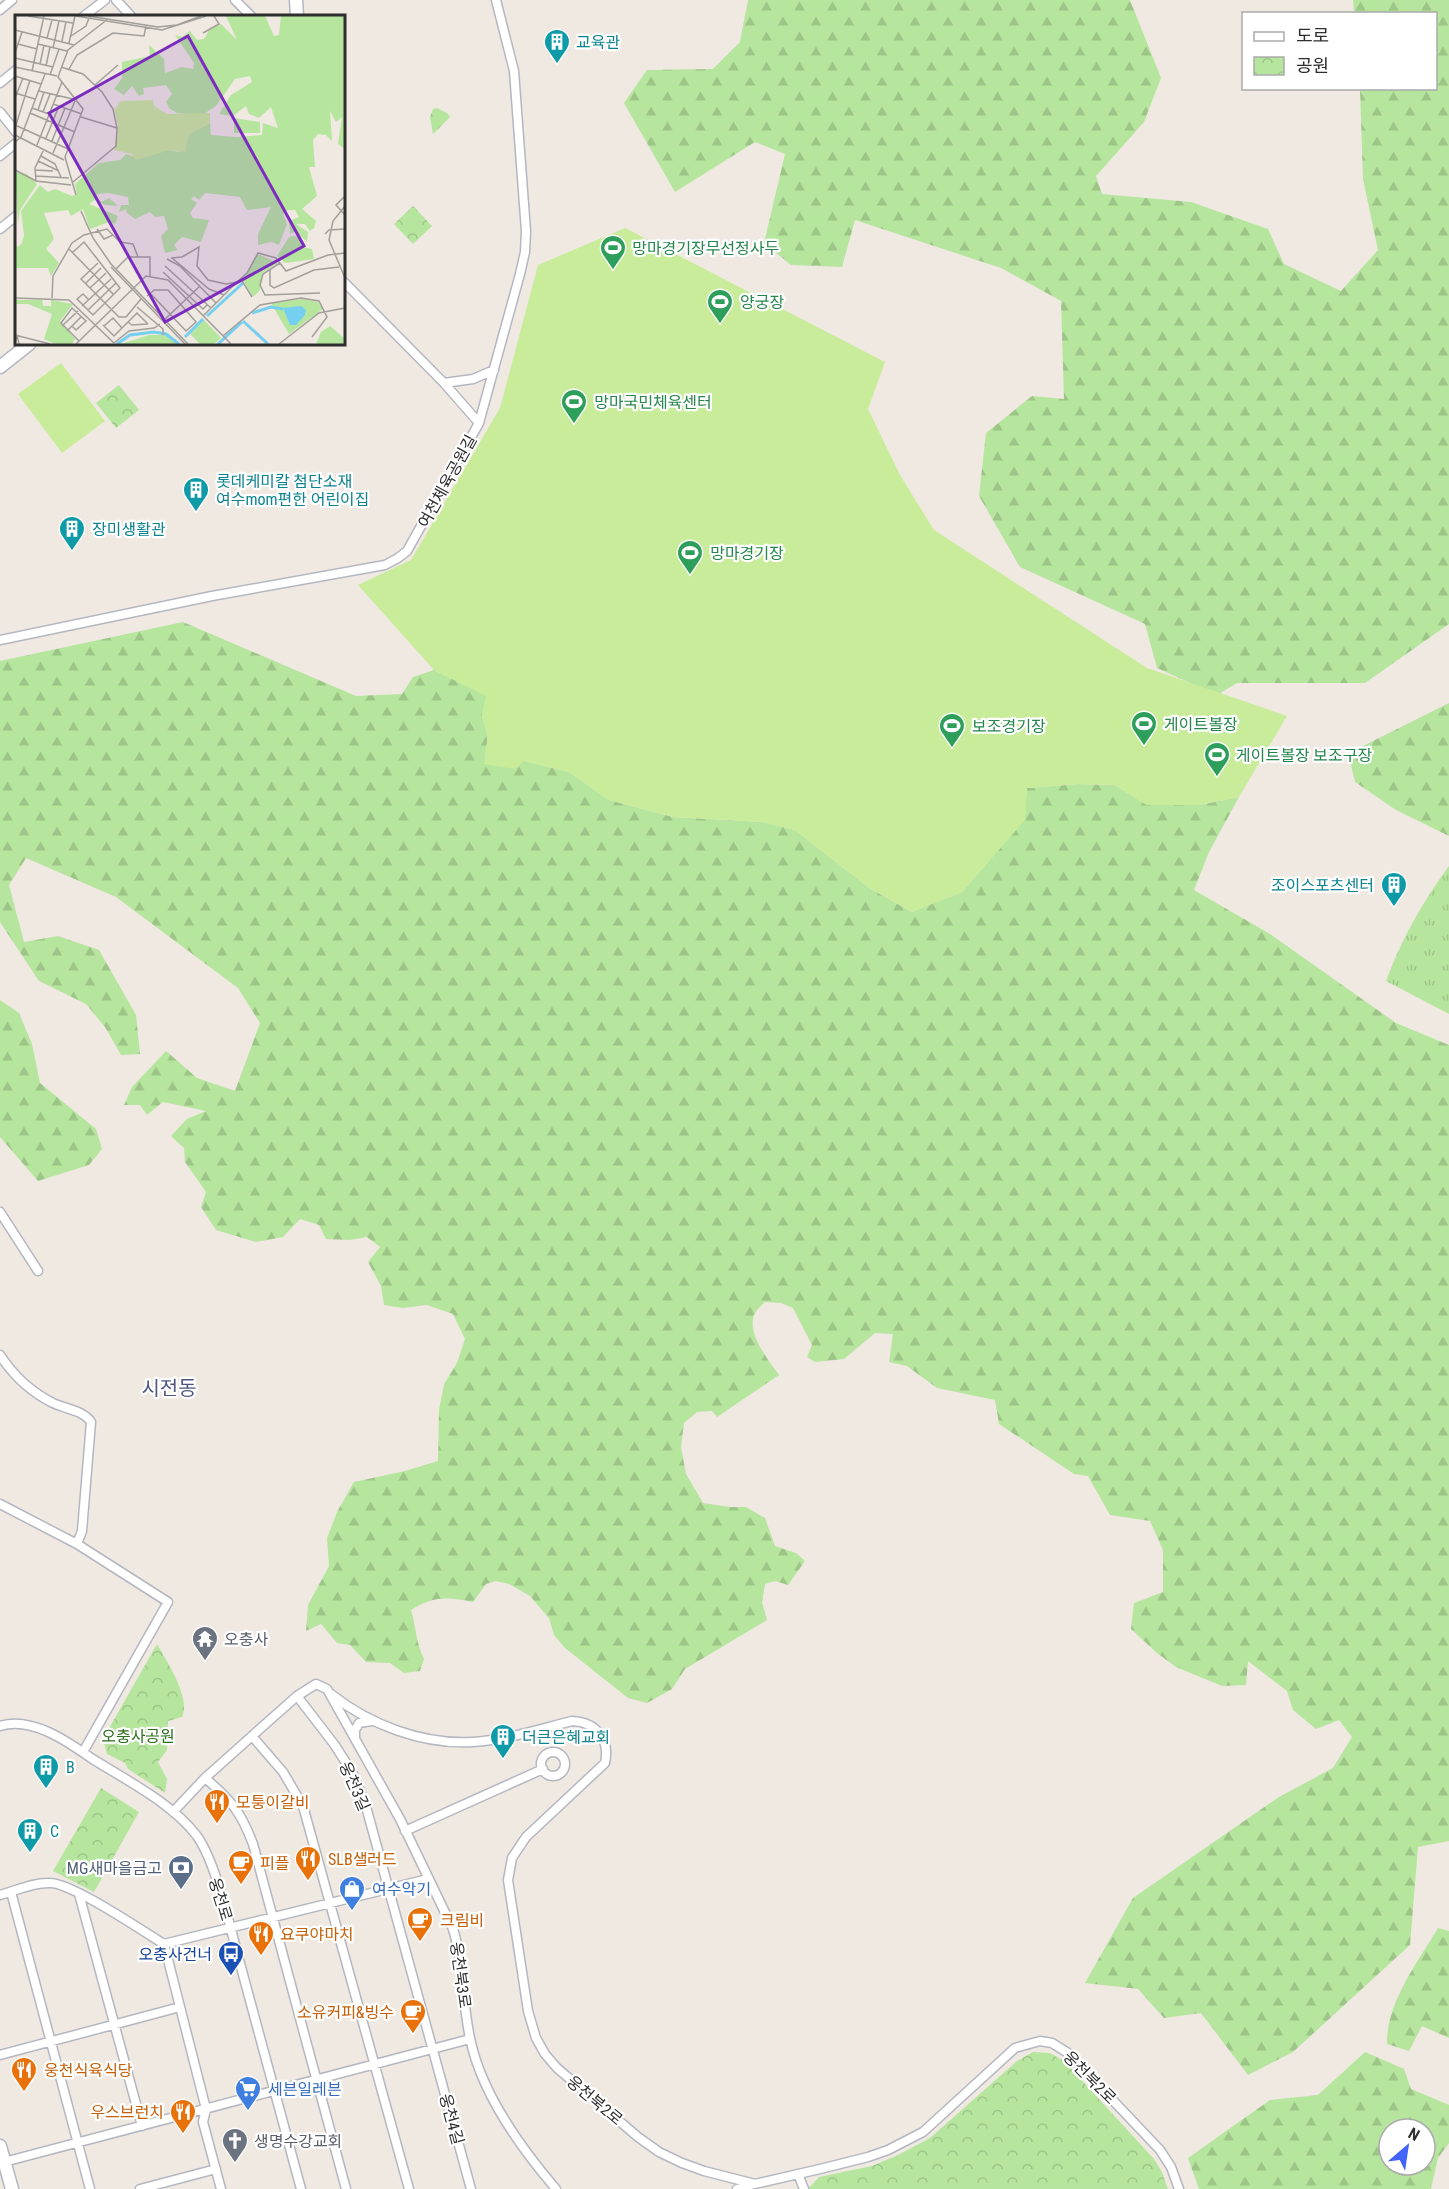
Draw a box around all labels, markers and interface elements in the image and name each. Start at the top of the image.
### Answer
legend [1242,12,1437,90]
inset map [15,15,345,345]
text: 도로 [1296,25,1329,46]
building icon: 교육관 [542,27,572,65]
place label: 교육관 [576,33,620,52]
text: 공원 [1296,55,1329,76]
sports icon: 망마경기장무선정사두 [598,233,628,271]
place label: 망마경기장무선정사두 [632,239,779,258]
sports icon: 양궁장 [705,287,735,325]
place label: 양궁장 [740,293,784,312]
sports icon: 망마국민체육센터 [559,387,589,425]
place label: 망마국민체육센터 [594,393,712,412]
street label: 여천체육공원길 [414,432,481,531]
place label: 롯데케미칼 첨단소재 여수mom편한 어린이집 [216,472,370,509]
building icon: 롯데케미칼 첨단소재 여수mom편한 어린이집 [181,475,211,513]
building icon: 장미생활관 [57,514,87,552]
place label: 장미생활관 [92,520,166,539]
sports icon: 망마경기장 [675,538,705,576]
place label: 망마경기장 [710,544,784,563]
sports icon: 게이트볼장 [1129,709,1159,747]
sports icon: 보조경기장 [937,711,967,749]
place label: 게이트볼장 [1164,715,1238,734]
place label: 보조경기장 [972,717,1046,736]
sports icon: 게이트볼장 보조구장 [1202,740,1232,778]
place label: 게이트볼장 보조구장 [1236,746,1372,765]
building icon: 조이스포츠센터 [1379,870,1409,908]
place label: 조이스포츠센터 [1271,876,1374,895]
district label: 시전동 [141,1376,197,1400]
temple icon: 오충사 [190,1624,220,1662]
place label: 오충사 [224,1630,268,1649]
building icon: 더큰은혜교회 [488,1722,518,1760]
park label: 오충사공원 [101,1727,175,1746]
place label: 더큰은혜교회 [522,1728,610,1747]
building icon: B [31,1752,61,1790]
place label: B [66,1758,75,1777]
street label: 웅천3길 [335,1759,374,1814]
restaurant icon: 모퉁이갈비 [202,1787,232,1825]
place label: 모퉁이갈비 [236,1793,310,1812]
building icon: C [15,1816,45,1854]
place label: C [50,1822,59,1841]
restaurant icon: SLB샐러드 [293,1844,323,1882]
cafe icon: 피플 [226,1848,256,1886]
place label: SLB샐러드 [328,1850,397,1869]
bank icon: MG새마을금고 [166,1853,196,1891]
place label: 피플 [260,1854,289,1873]
place label: MG새마을금고 [67,1859,162,1878]
shop icon: 여수악기 [337,1874,367,1912]
street label: 웅천로 [205,1875,236,1923]
place label: 여수악기 [372,1880,431,1899]
cafe icon: 크림비 [405,1905,435,1943]
place label: 크림비 [440,1911,484,1930]
restaurant icon: 요쿠야마치 [246,1919,276,1957]
place label: 요쿠야마치 [280,1925,354,1944]
bus stop icon: 오충사건너 [216,1939,246,1977]
street label: 웅천북3로 [446,1941,475,2010]
place label: 오충사건너 [138,1945,212,1964]
cafe icon: 소유커피&빙수 [398,1997,428,2035]
place label: 소유커피&빙수 [297,2003,394,2022]
street label: 웅천북2로 [1059,2047,1120,2108]
restaurant icon: 웅천식육식당 [9,2055,39,2093]
place label: 웅천식육식당 [44,2061,133,2080]
street label: 웅천북2로 [563,2072,627,2129]
supermarket icon: 세븐일레븐 [233,2074,263,2112]
place label: 세븐일레븐 [268,2080,342,2099]
street label: 웅천4길 [436,2092,467,2147]
restaurant icon: 우스브런치 [168,2097,198,2135]
place label: 우스브런치 [90,2103,164,2122]
north arrow [1377,2117,1437,2177]
text: N [1405,2124,1423,2145]
church icon: 생명수강교회 [220,2126,250,2164]
place label: 생명수강교회 [254,2132,342,2151]

